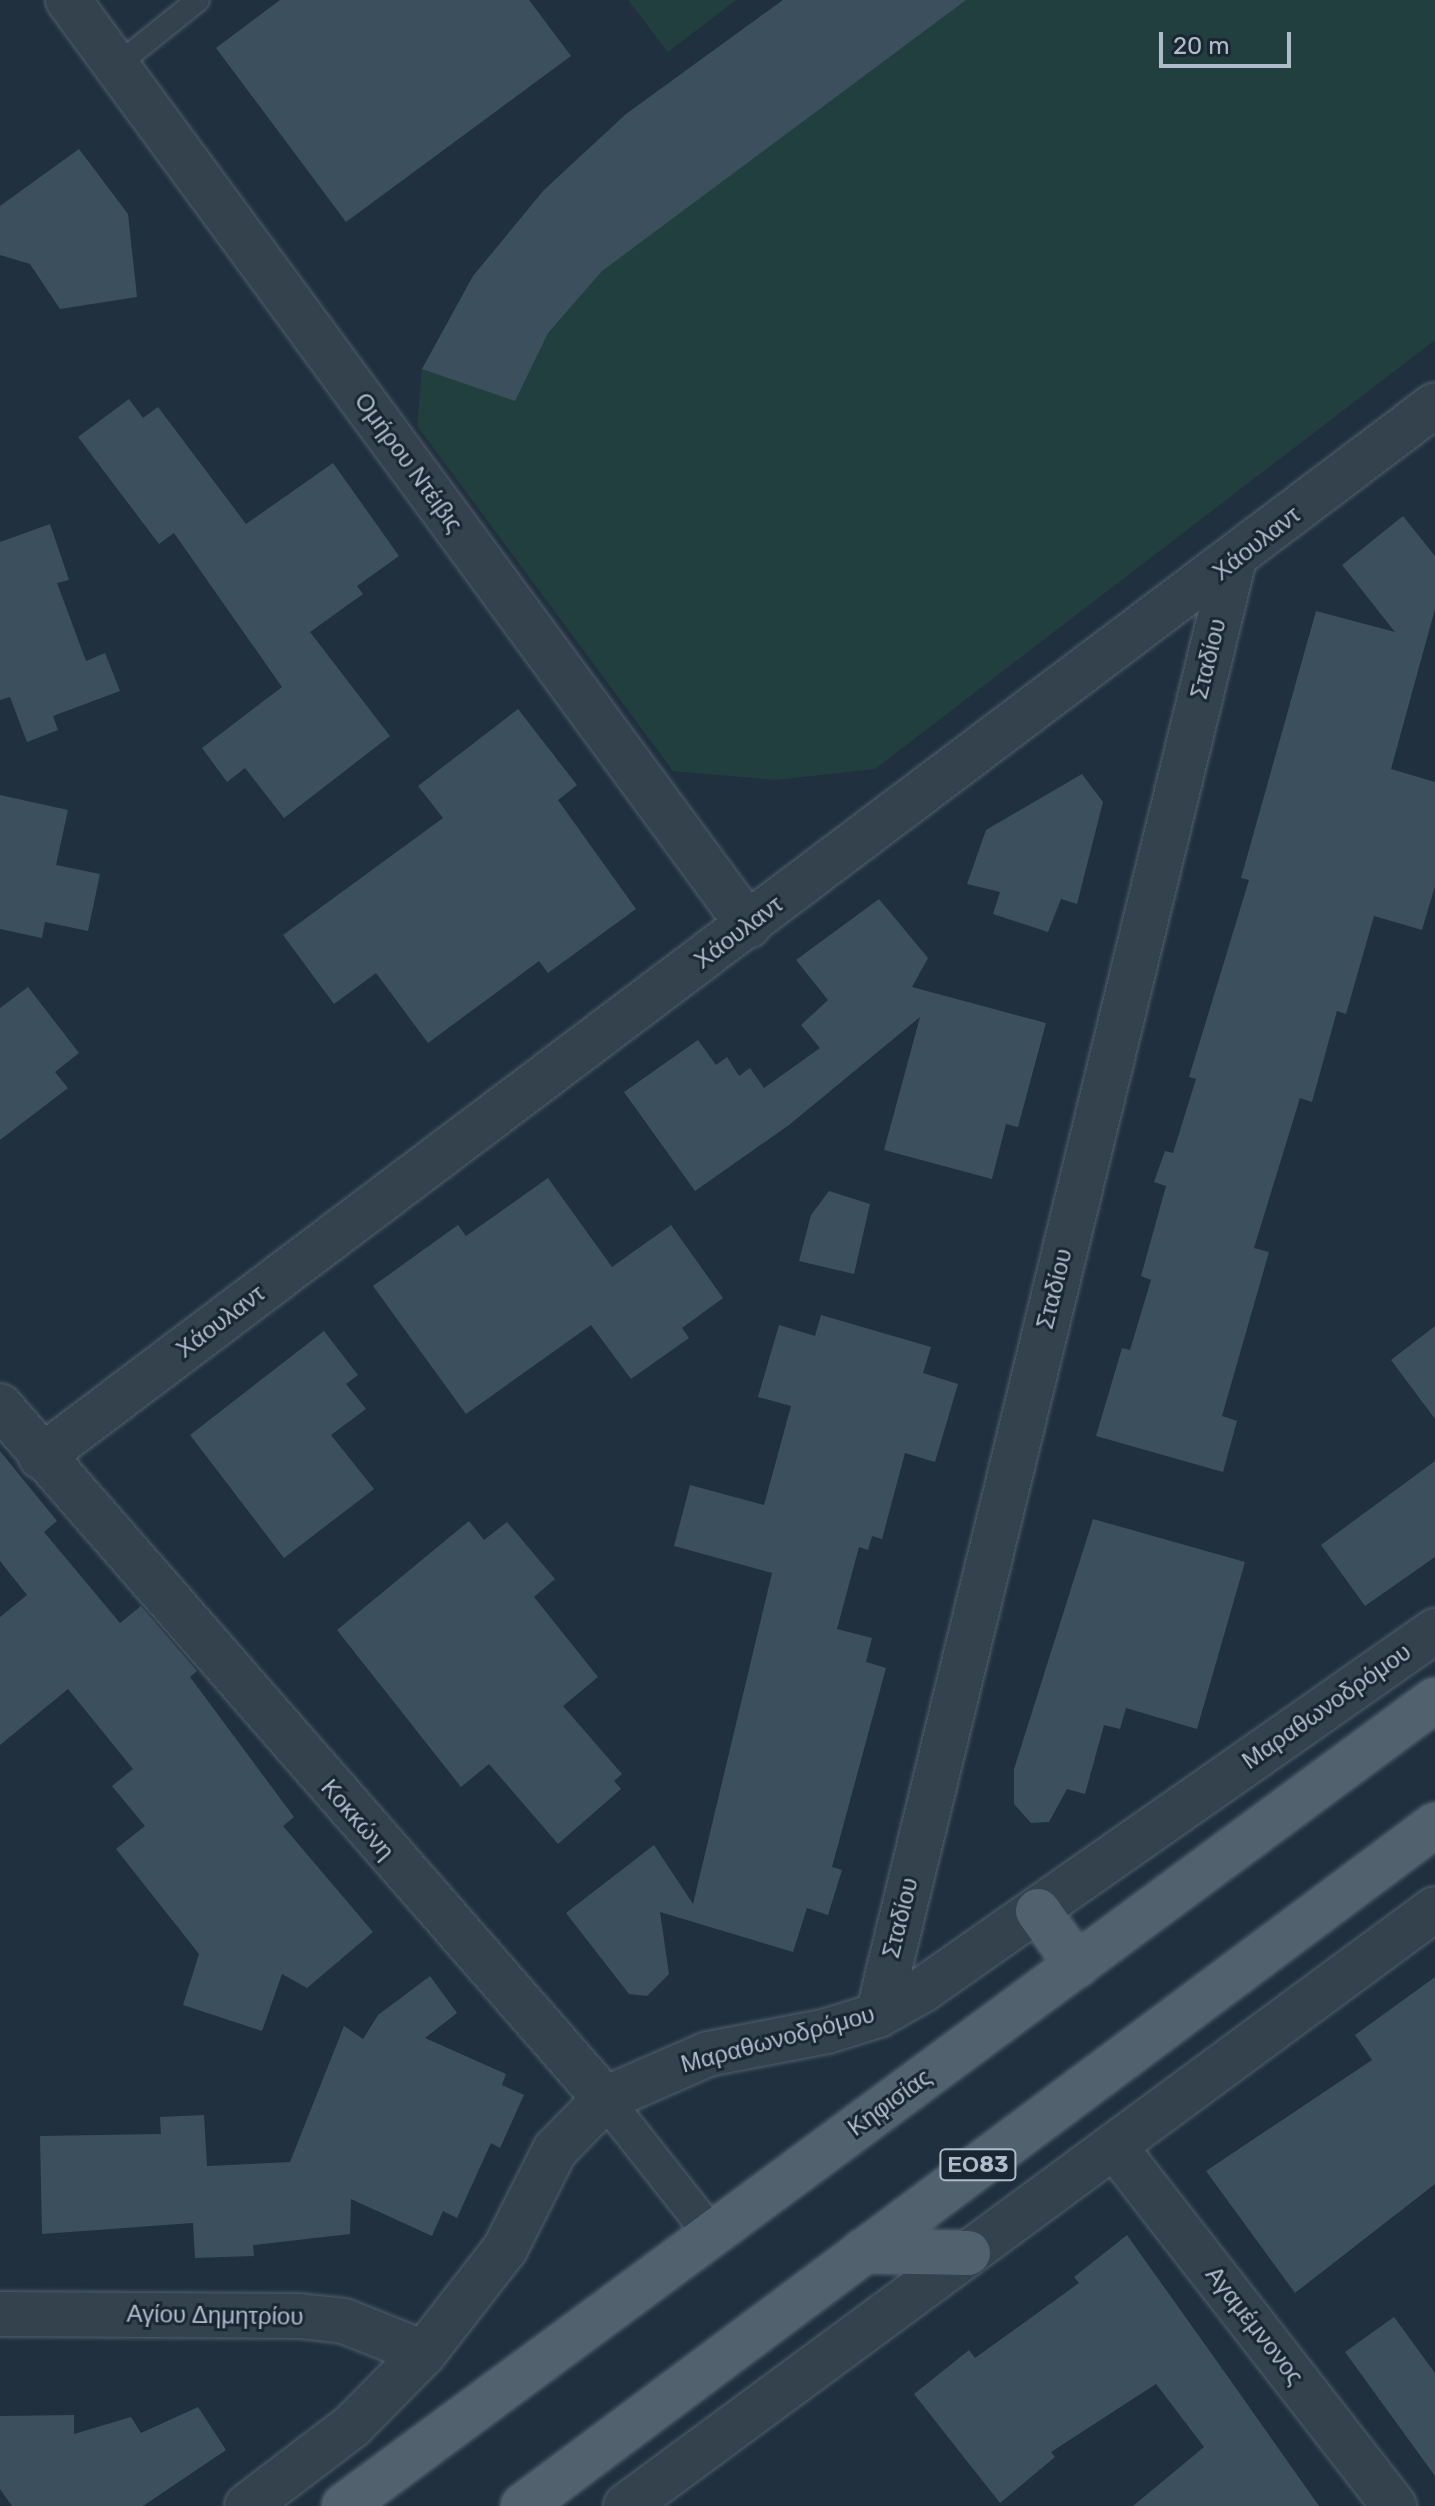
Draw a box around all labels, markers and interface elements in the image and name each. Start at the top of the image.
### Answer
scale bar [1163,16,1295,66]
text: 20 m [1173,32,1230,60]
street label: Ομήρου Ντέιβις [348,388,468,538]
street label: Χάουλαντ [1207,501,1307,587]
street label: Σταδίου [1185,616,1233,702]
street label: Χάουλαντ [689,890,789,976]
street label: Σταδίου [1031,1246,1079,1332]
street label: Χάουλαντ [171,1279,271,1365]
street label: Μαραθωνοδρόμου [1237,1638,1417,1776]
street label: Κοκκώνη [314,1774,400,1866]
street label: Σταδίου [877,1875,925,1961]
street label: Μαραθωνοδρόμου [678,2000,878,2080]
street label: Κηφισίας [843,2063,937,2143]
road number: ΕΟ83 [938,2147,1018,2183]
street label: Αγαμέμνονος [1199,2261,1309,2391]
street label: Αγίου Δημητρίου [126,2300,304,2332]

